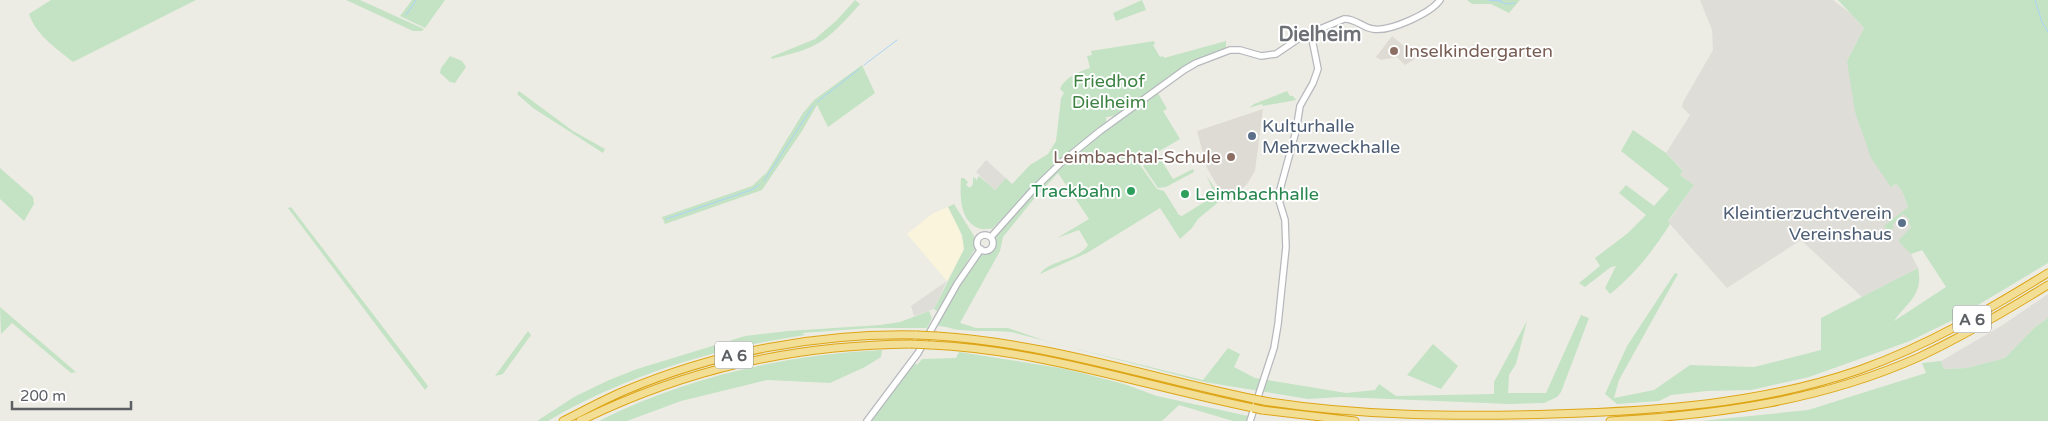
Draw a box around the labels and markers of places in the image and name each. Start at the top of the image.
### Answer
place label: Inselkindergarten [1404,40,1553,62]
marker: Inselkindergarten [1388,45,1400,57]
place label: Kulturhalle Mehrzweckhalle [1262,115,1400,158]
marker: Kulturhalle Mehrzweckhalle [1246,130,1258,142]
place label: Leimbachtal-Schule [1053,146,1221,168]
marker: Leimbachtal-Schule [1225,151,1237,163]
place label: Trackbahn [1031,180,1121,202]
place label: Leimbachhalle [1195,183,1319,205]
marker: Trackbahn [1125,185,1137,197]
marker: Leimbachhalle [1179,188,1191,200]
place label: Kleintierzuchtverein Vereinshaus [1723,202,1892,245]
marker: Kleintierzuchtverein Vereinshaus [1896,217,1908,229]

